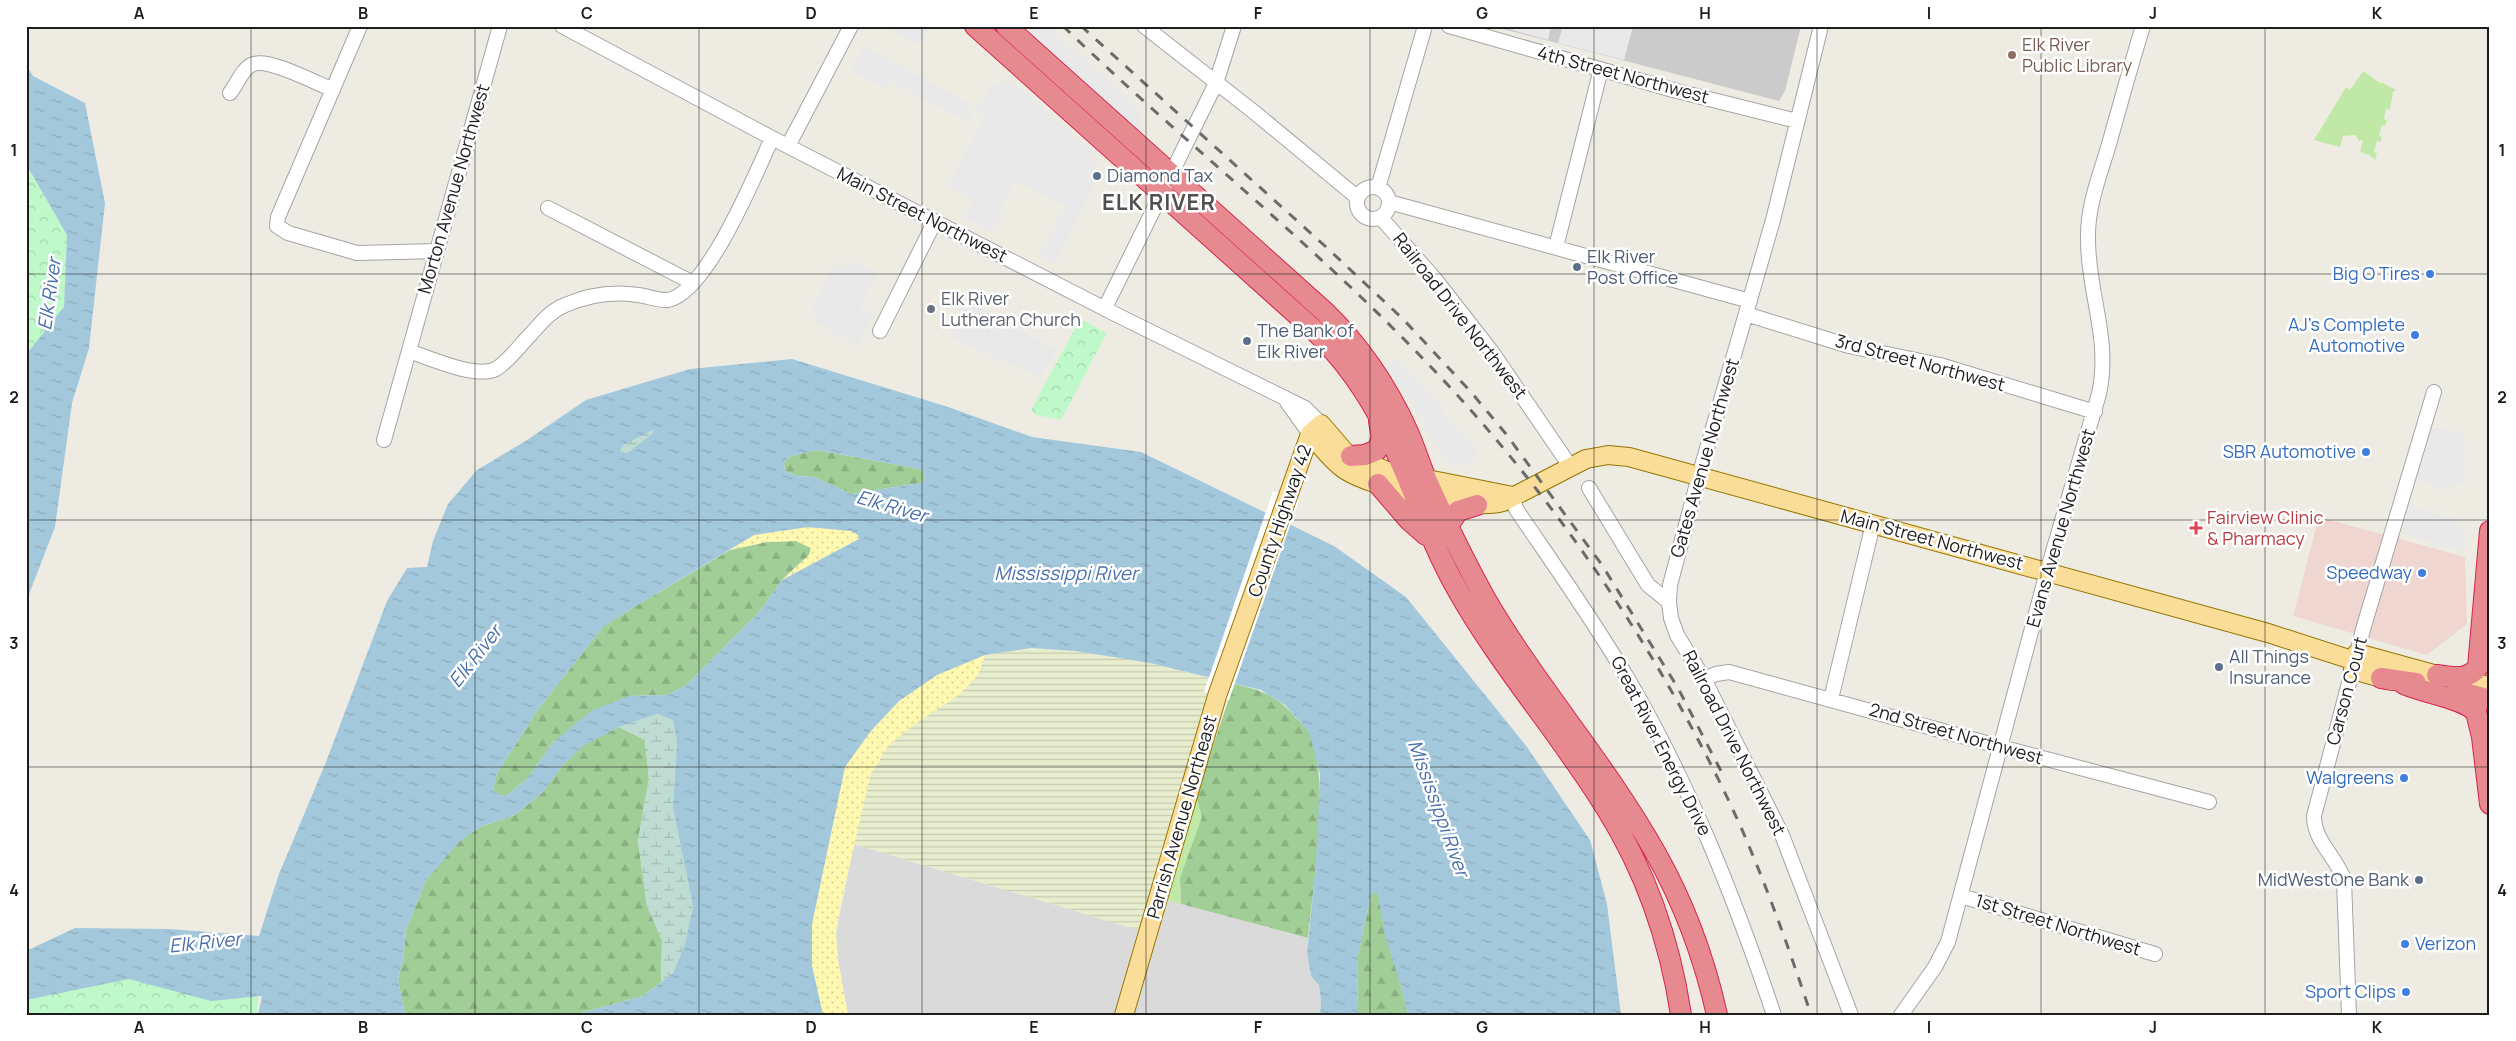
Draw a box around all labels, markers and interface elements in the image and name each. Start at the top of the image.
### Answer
text: A [134,2,145,24]
text: B [358,2,368,24]
text: C [581,2,593,24]
text: D [805,2,817,24]
text: E [1029,2,1039,24]
text: F [1254,2,1263,24]
text: G [1476,2,1488,24]
text: H [1699,2,1711,24]
text: I [1927,2,1931,24]
text: J [2149,2,2157,24]
text: K [2372,2,2383,24]
place label: Elk River Public Library [2022,32,2133,77]
street label: 4th Street Northwest [1535,40,1712,108]
marker: Elk River Public Library [2006,49,2018,61]
street label: Morton Avenue Northwest [412,81,495,296]
text: 1 [10,139,18,161]
text: 1 [2498,139,2506,161]
street label: Main Street Northwest [833,161,1012,267]
place label: Diamond Tax [1107,163,1214,187]
marker: Diamond Tax [1091,170,1103,182]
district label: ELK RIVER [1102,187,1216,217]
street label: Railroad Drive Northwest [1388,227,1533,403]
place label: Elk River Post Office [1587,244,1678,289]
water label: Elk River [31,254,67,332]
marker: Elk River Post Office [1571,261,1583,273]
place label: Big O Tires [2333,261,2420,285]
marker: Big O Tires [2424,268,2436,280]
place label: Elk River Lutheran Church [941,286,1081,331]
marker: Elk River Lutheran Church [925,303,937,315]
place label: AJ's Complete Automotive [2288,312,2405,357]
place label: The Bank of Elk River [1257,318,1354,363]
street label: 3rd Street Northwest [1833,328,2008,396]
marker: AJ's Complete Automotive [2409,329,2421,341]
marker: The Bank of Elk River [1241,335,1253,347]
street label: Gates Avenue Northwest [1664,355,1744,560]
text: 2 [9,386,19,408]
text: 2 [2497,386,2507,408]
street label: Evans Avenue Northwest [2020,425,2100,630]
place label: SBR Automotive [2223,439,2356,463]
street label: County Highway 42 [1242,441,1316,600]
marker: SBR Automotive [2360,446,2372,458]
water label: Elk River [854,484,932,529]
street label: Main Street Northwest [1838,503,2026,575]
place label: Fairview Clinic & Pharmacy [2207,505,2323,550]
marker: Fairview Clinic & Pharmacy [2189,521,2203,535]
water label: Mississippi River [994,560,1140,586]
place label: Speedway [2326,560,2412,584]
marker: Speedway [2416,567,2428,579]
water label: Elk River [443,618,509,692]
text: 3 [9,632,19,654]
text: 3 [2497,632,2507,654]
street label: Carson Court [2320,634,2372,748]
place label: All Things Insurance [2229,644,2311,689]
street label: Railroad Drive Northwest [1678,646,1792,839]
street label: Great River Energy Drive [1606,652,1718,839]
marker: All Things Insurance [2213,661,2225,673]
street label: 2nd Street Northwest [1867,697,2046,769]
street label: Parrish Avenue Northeast [1140,712,1222,921]
water label: Mississippi River [1402,736,1476,882]
place label: Walgreens [2306,765,2394,789]
marker: Walgreens [2398,772,2410,784]
place label: MidWestOne Bank [2258,867,2410,891]
marker: MidWestOne Bank [2413,874,2425,886]
text: 4 [9,879,19,901]
text: 4 [2497,879,2507,901]
street label: 1st Street Northwest [1973,887,2144,961]
water label: Elk River [168,925,244,959]
place label: Verizon [2415,931,2476,955]
marker: Verizon [2399,938,2411,950]
place label: Sport Clips [2305,979,2396,1003]
marker: Sport Clips [2400,986,2412,998]
text: A [134,1016,145,1038]
text: B [358,1016,368,1038]
text: C [581,1016,593,1038]
text: D [805,1016,817,1038]
text: E [1029,1016,1039,1038]
text: F [1254,1016,1263,1038]
text: G [1476,1016,1488,1038]
text: H [1699,1016,1711,1038]
text: I [1927,1016,1931,1038]
text: J [2149,1016,2157,1038]
text: K [2372,1016,2383,1038]

